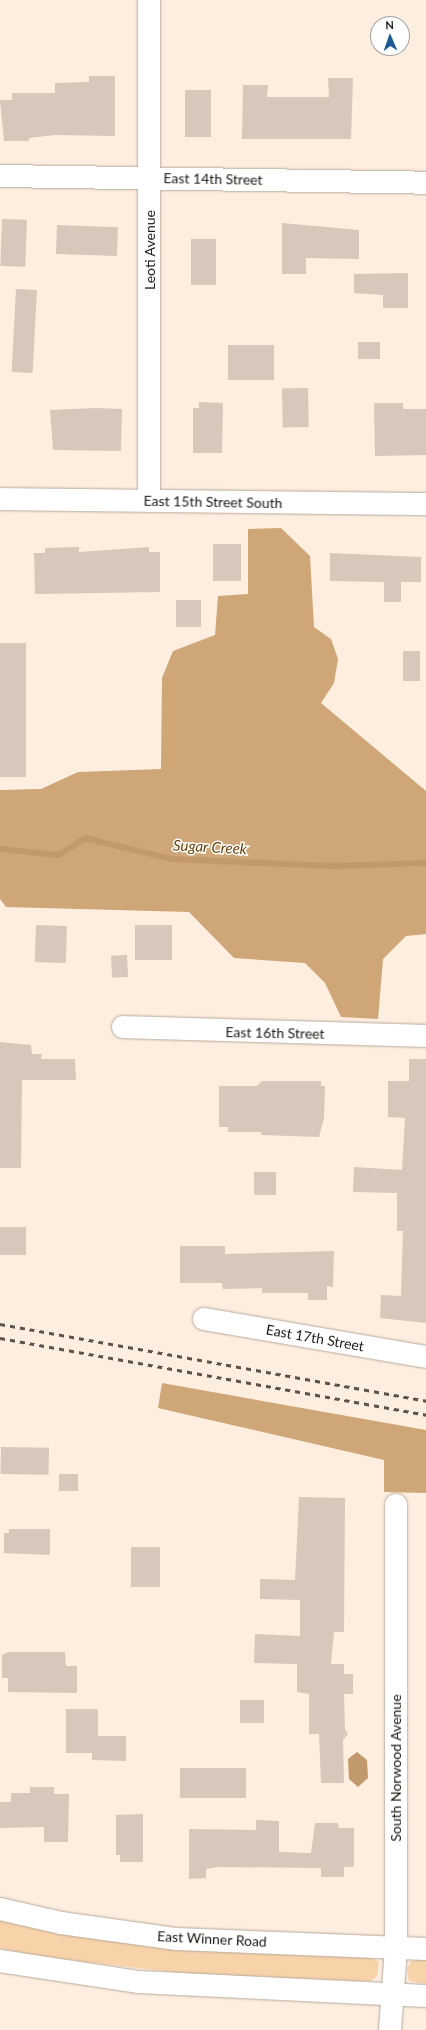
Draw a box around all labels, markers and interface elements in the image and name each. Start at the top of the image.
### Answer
north arrow [370,16,410,56]
text: N [385,18,394,31]
street label: East 14th Street [163,170,263,188]
street label: Leoti Avenue [142,210,158,290]
street label: East 15th Street South [143,492,283,512]
water label: Sugar Creek [172,836,248,858]
street label: East 16th Street [225,1024,325,1042]
street label: East 17th Street [265,1321,365,1355]
street label: South Norwood Avenue [388,1694,404,1842]
street label: East Winner Road [157,1928,267,1950]

